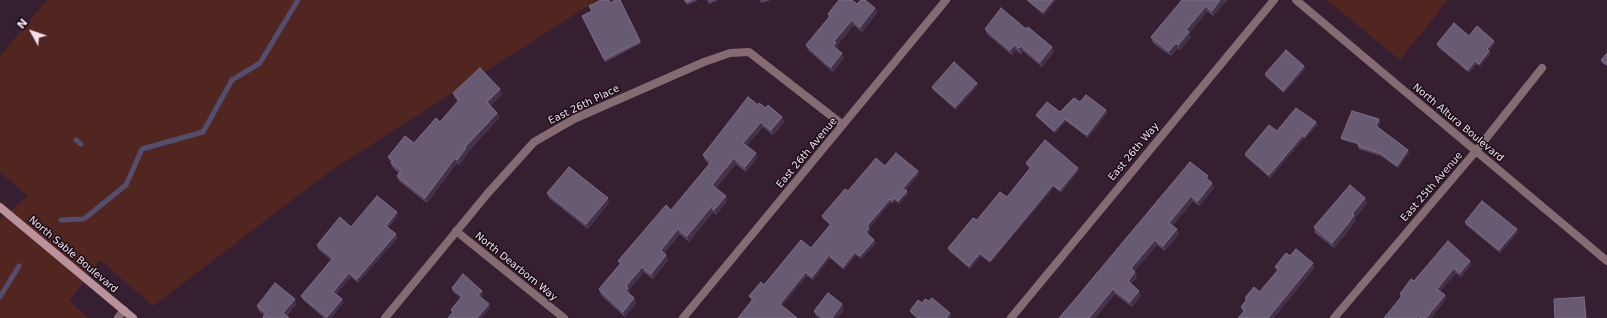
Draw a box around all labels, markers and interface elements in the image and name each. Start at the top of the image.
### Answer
north arrow [12,12,52,52]
text: N [14,16,30,32]
street label: North Altura Boulevard [1410,81,1506,165]
street label: East 26th Place [547,83,621,127]
street label: East 26th Avenue [774,115,840,191]
street label: East 26th Way [1106,120,1162,184]
street label: East 25th Avenue [1399,150,1465,224]
street label: North Sable Boulevard [26,214,120,296]
street label: North Dearborn Way [472,230,560,304]

